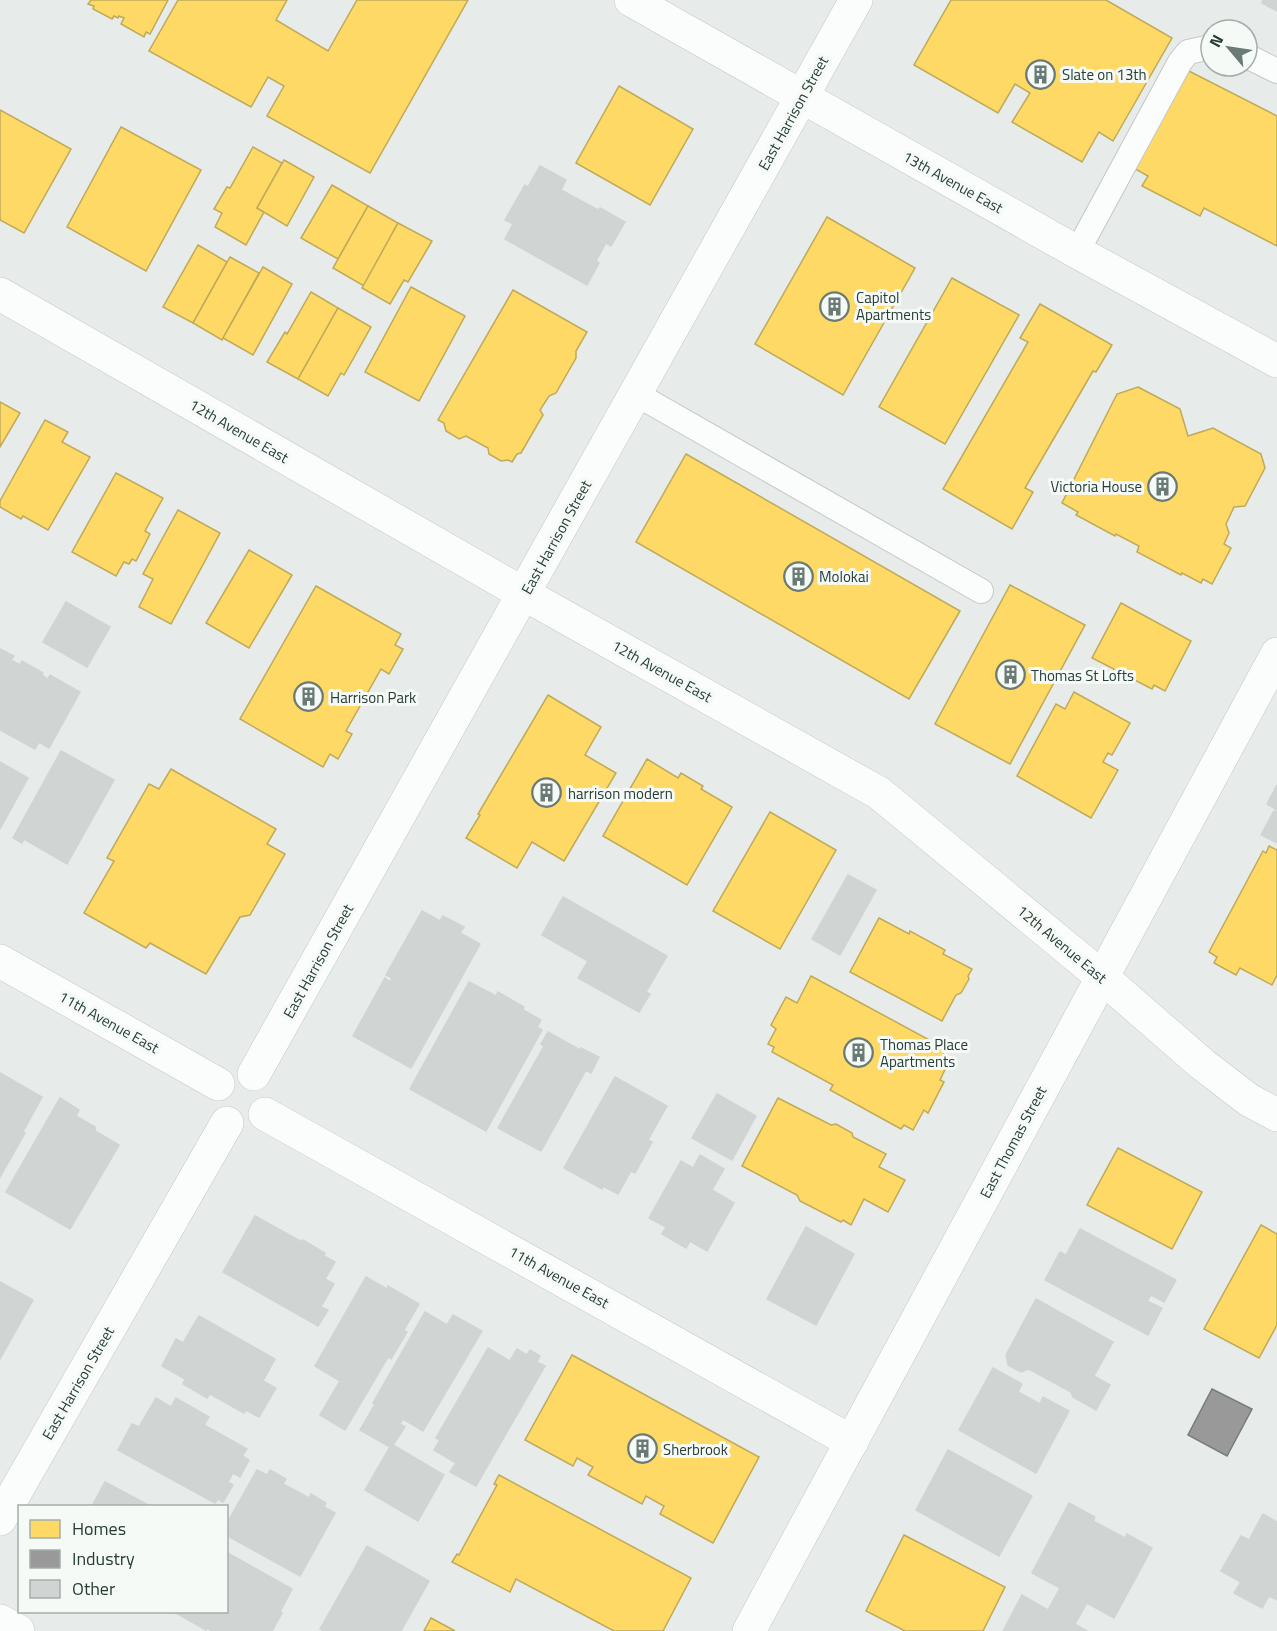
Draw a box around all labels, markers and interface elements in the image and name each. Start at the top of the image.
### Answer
north arrow [1199,18,1259,78]
text: N [1203,30,1229,51]
street label: East Harrison Street [752,51,834,174]
building icon: Slate on 13th [1025,58,1057,90]
place label: Slate on 13th [1062,63,1147,86]
street label: 13th Avenue East [899,145,1008,219]
place label: Capitol Apartments [856,286,931,326]
building icon: Capitol Apartments [819,290,851,322]
street label: 12th Avenue East [185,393,294,469]
building icon: Victoria House [1147,470,1179,502]
street label: East Harrison Street [515,475,597,598]
place label: Victoria House [1050,475,1142,498]
building icon: Molokai [782,560,814,592]
place label: Molokai [819,565,869,588]
street label: 12th Avenue East [608,634,717,708]
building icon: Thomas St Lofts [994,659,1026,691]
place label: Thomas St Lofts [1031,664,1134,687]
building icon: Harrison Park [293,681,325,713]
place label: Harrison Park [330,686,416,709]
building icon: harrison modern [531,777,563,809]
place label: harrison modern [568,782,673,805]
street label: East Harrison Street [277,899,359,1022]
street label: 12th Avenue East [1012,899,1113,989]
street label: 11th Avenue East [55,985,164,1059]
place label: Thomas Place Apartments [880,1033,968,1073]
building icon: Thomas Place Apartments [843,1037,875,1069]
street label: East Thomas Street [974,1081,1053,1202]
street label: 11th Avenue East [505,1240,614,1314]
street label: East Harrison Street [36,1321,120,1444]
building icon: Sherbrook [626,1433,658,1465]
place label: Sherbrook [663,1438,728,1461]
legend [18,1505,228,1613]
text: Homes [72,1515,126,1542]
text: Industry [72,1545,135,1572]
text: Other [72,1575,115,1602]

